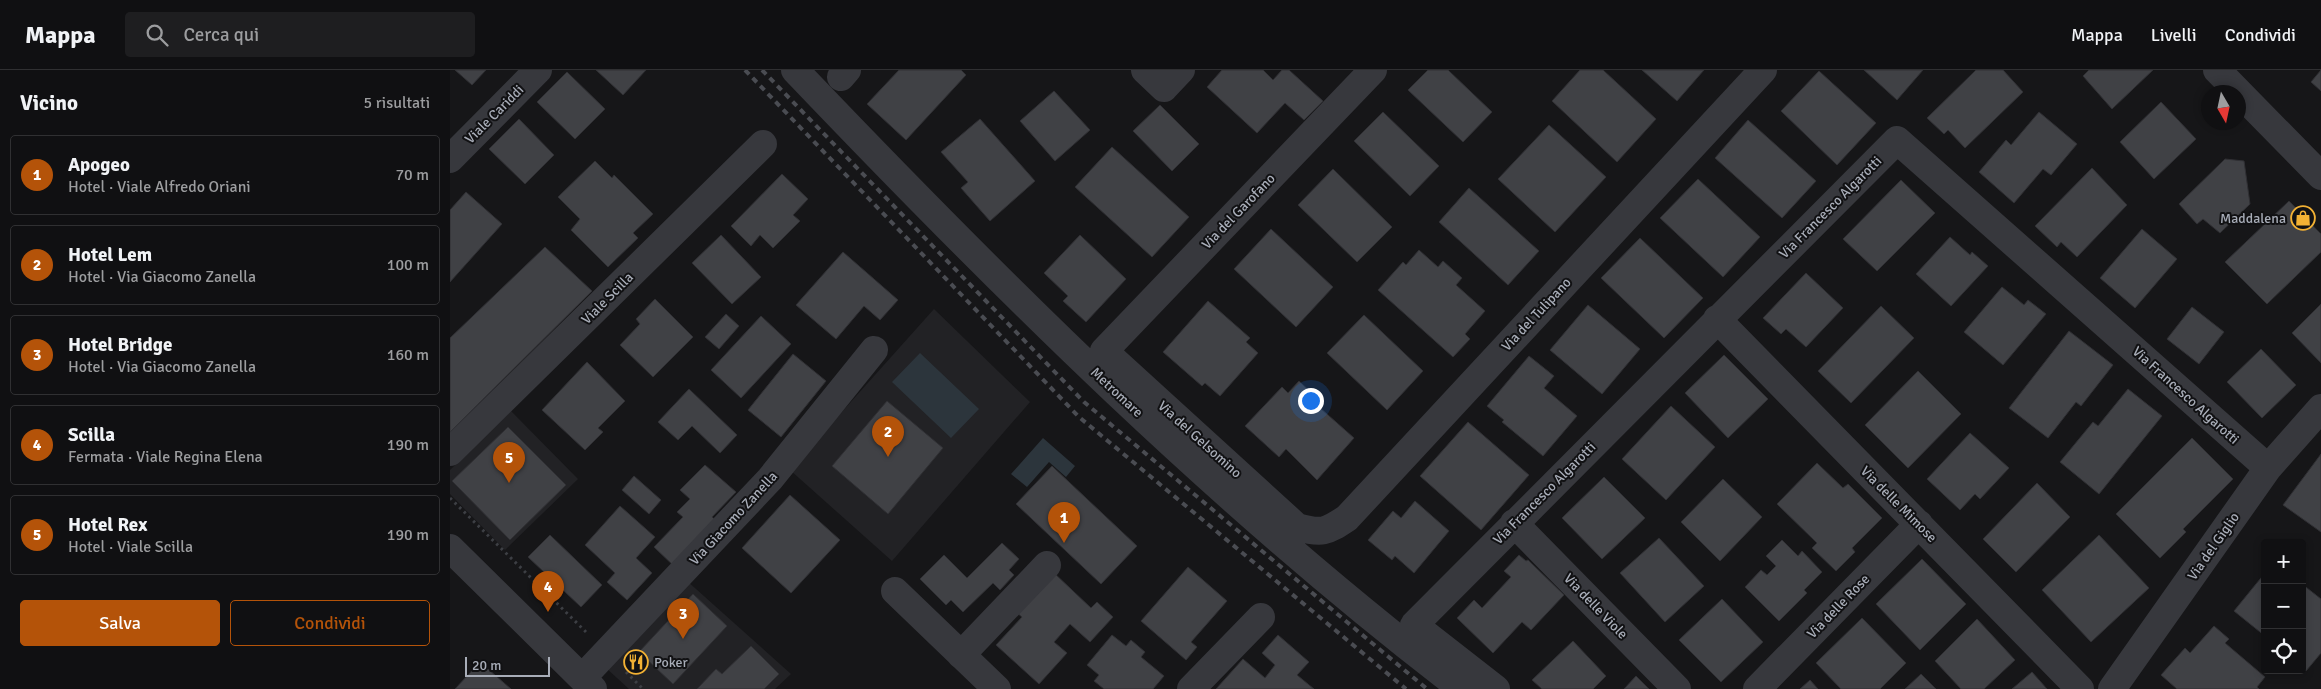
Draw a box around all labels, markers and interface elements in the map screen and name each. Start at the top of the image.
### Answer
search box [125,12,475,57]
text: Mappa [25,20,95,50]
icon: search [143,21,171,49]
text: Cerca qui [183,23,259,47]
text: Mappa [2071,24,2123,46]
text: Livelli [2151,24,2197,46]
text: Condividi [2225,24,2296,46]
street label: Viale Cariddi [461,81,527,147]
north arrow [2201,85,2246,130]
text: Vicino [20,90,78,116]
text: 5 risultati [364,93,430,113]
text: Apogeo [68,153,130,177]
street label: Via Francesco Algarotti [1776,153,1885,262]
text: 1 [33,165,41,185]
text: 70 m [395,165,429,185]
street label: Via del Garofano [1198,170,1279,253]
text: Hotel · Viale Alfredo Oriani [68,177,251,197]
shop icon: Maddalena [2290,205,2316,231]
place label: Maddalena [2220,210,2286,227]
text: Hotel Lem [68,243,152,267]
text: 2 [33,255,41,275]
text: 100 m [387,255,429,275]
text: Hotel · Via Giacomo Zanella [68,267,256,287]
street label: Viale Scilla [578,269,637,328]
street label: Via del Tulipano [1498,274,1575,355]
text: Hotel Bridge [68,333,172,357]
street label: Via Francesco Algarotti [2129,343,2243,448]
text: 3 [33,345,41,365]
text: 160 m [387,345,429,365]
text: Hotel · Via Giacomo Zanella [68,357,256,377]
street label: Metromare [1087,364,1146,421]
your location [1298,388,1324,414]
street label: Via del Gelsomino [1154,397,1245,481]
pin: 2 [872,416,904,457]
text: Scilla [68,423,115,447]
text: 4 [33,435,41,455]
text: 190 m [387,435,429,455]
street label: Via Francesco Algarotti [1490,439,1599,548]
pin: 5 [493,442,525,483]
text: Fermata · Viale Regina Elena [68,447,263,467]
street label: Via delle Mimose [1857,463,1940,546]
street label: Via Giacomo Zanella [686,468,781,569]
pin: 1 [1048,502,1080,543]
street label: Via del Giglio [2184,509,2243,583]
text: Hotel Rex [68,513,147,537]
text: 5 [33,525,41,545]
text: 190 m [387,525,429,545]
text: Hotel · Viale Scilla [68,537,193,557]
map controls [2261,539,2306,674]
button: + [2261,539,2306,584]
street label: Via delle Viole [1560,570,1631,643]
pin: 4 [532,571,564,612]
street label: Via delle Rose [1803,571,1873,642]
button: − [2261,584,2306,629]
pin: 3 [667,598,699,639]
button: Salva [20,600,220,646]
button: Condividi [230,600,430,646]
button: locate [2261,629,2306,674]
restaurant icon: Poker [623,649,649,675]
scale bar [465,654,550,677]
place label: Poker [654,654,689,671]
text: 20 m [472,657,501,674]

